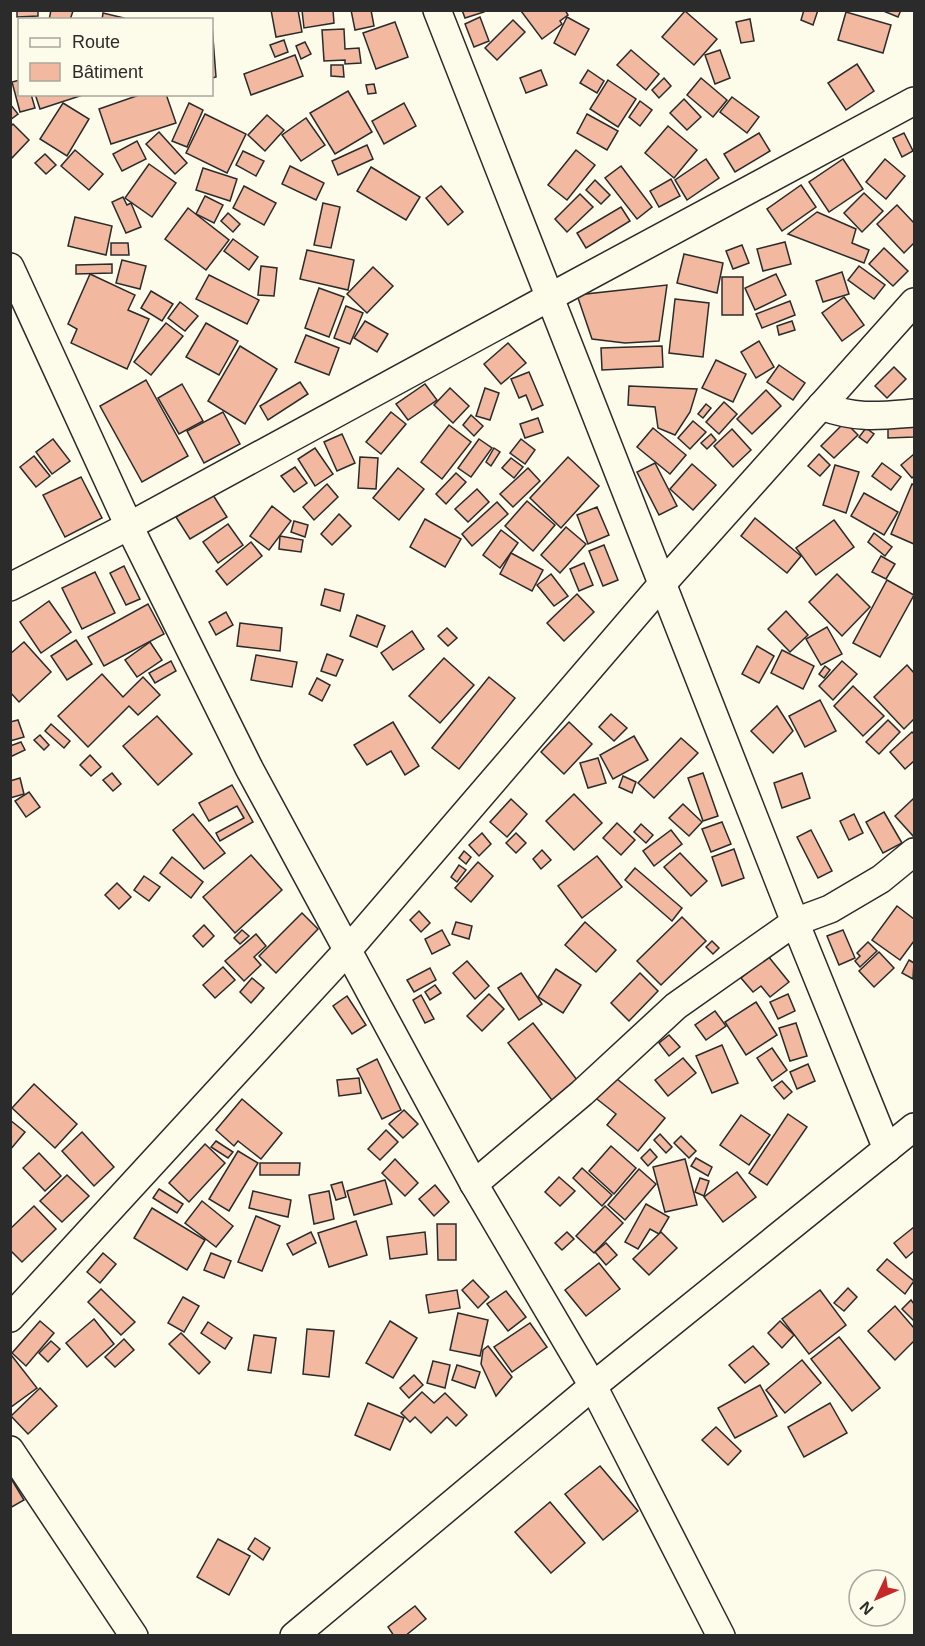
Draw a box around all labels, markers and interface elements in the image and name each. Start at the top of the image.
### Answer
legend [18,18,213,96]
text: Route [72,32,120,52]
text: Bâtiment [72,62,143,82]
north arrow [847,1568,907,1628]
text: N [856,1598,877,1618]

